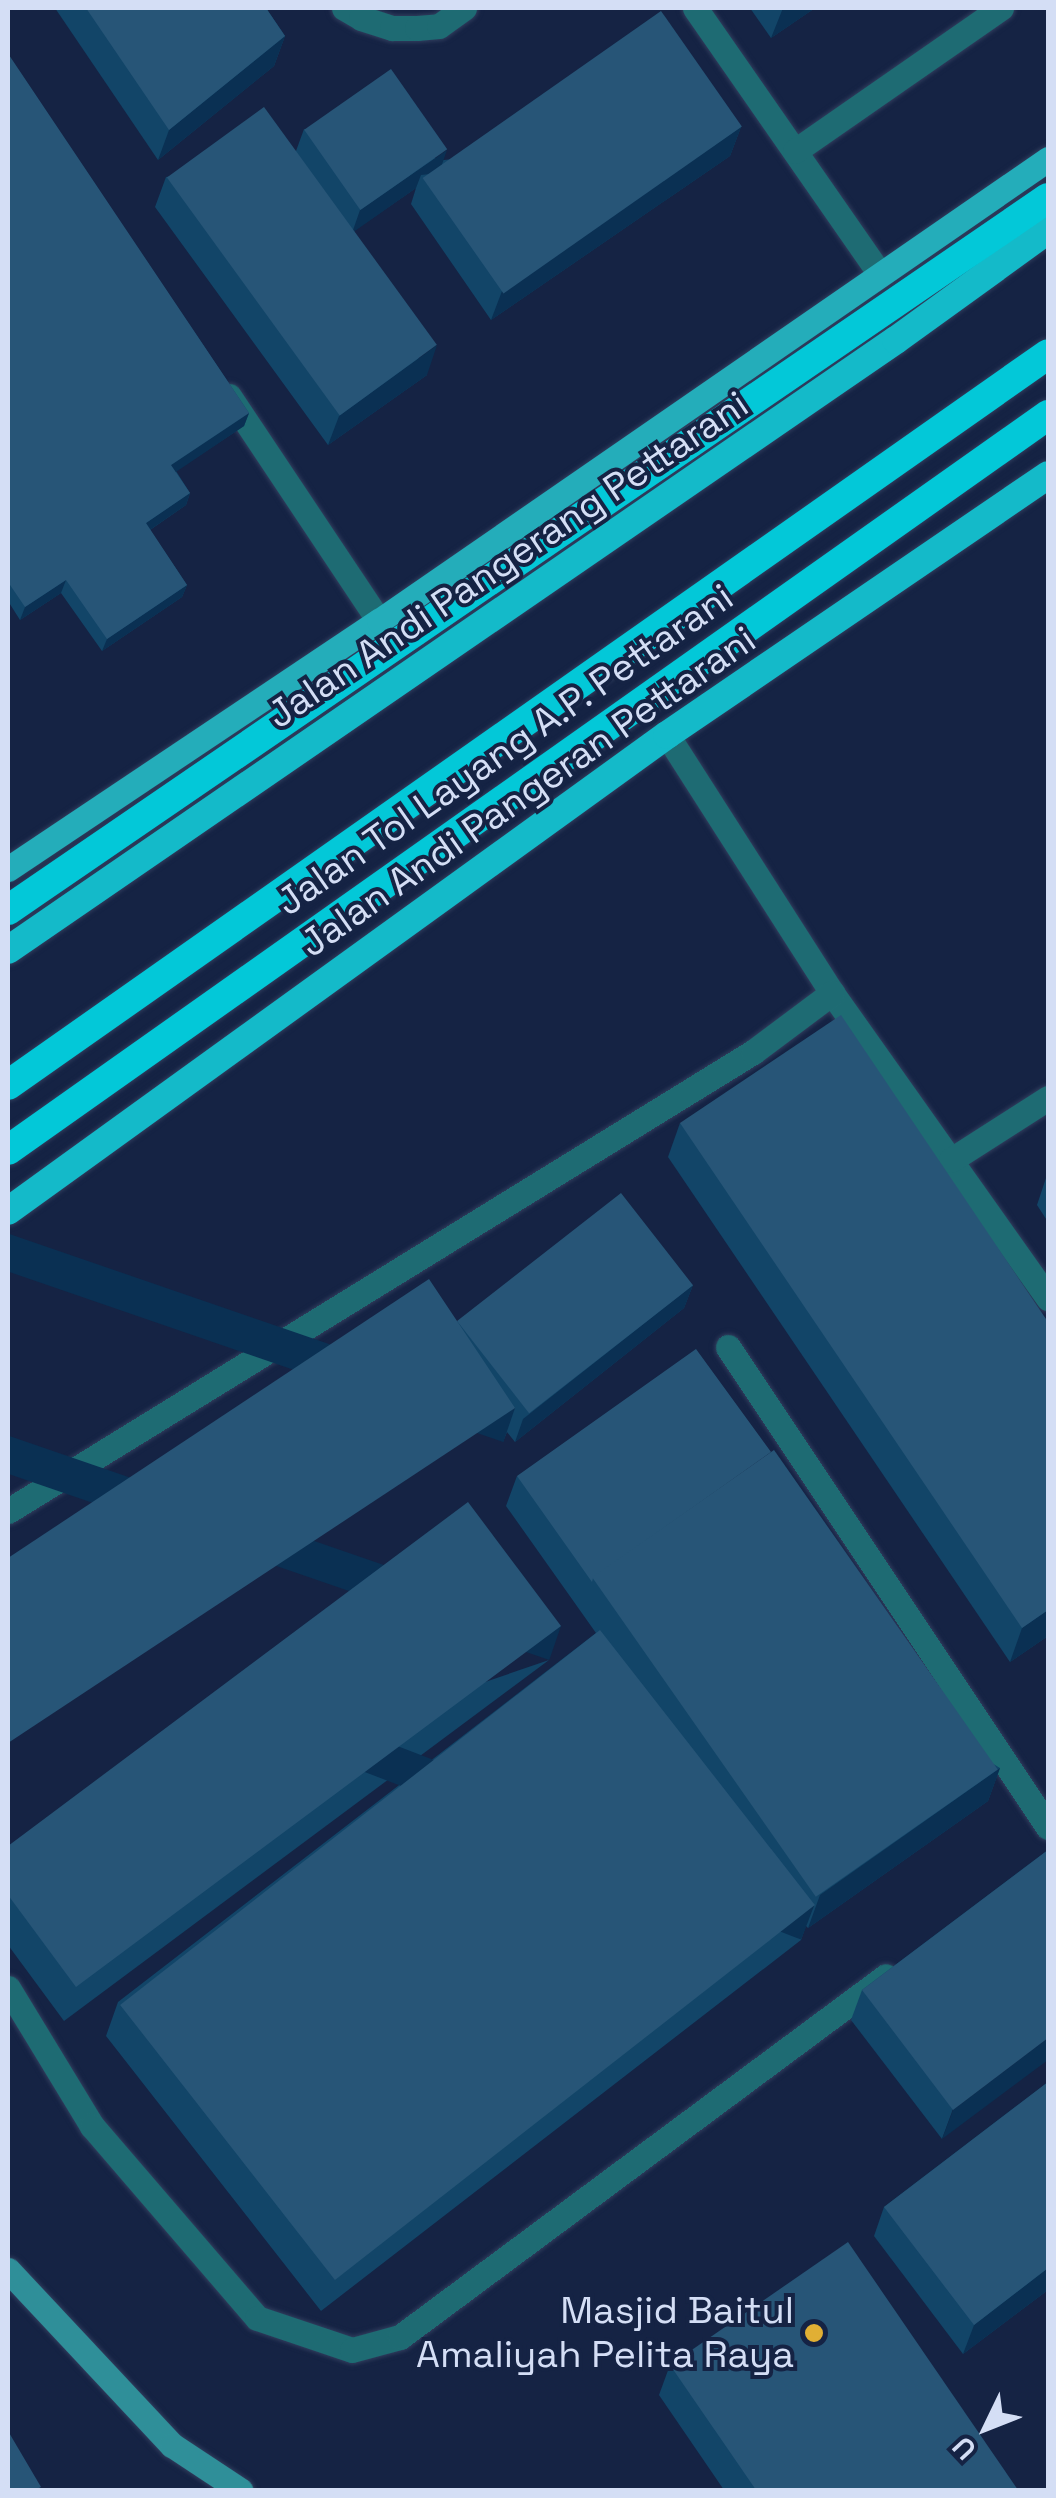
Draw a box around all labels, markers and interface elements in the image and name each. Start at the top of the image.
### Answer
street label: Jalan Andi Pangerang Pettarani [259,382,757,738]
street label: Jalan Tol Layang A.P. Pettarani [267,574,743,926]
street label: Jalan Andi Pangeran Pettarani [291,617,765,967]
place label: Masjid Baitul Amaliyah Pelita Raya [416,2288,794,2378]
marker: Masjid Baitul Amaliyah Pelita Raya [803,2322,825,2344]
north arrow [936,2378,1036,2478]
text: U [944,2429,984,2468]

